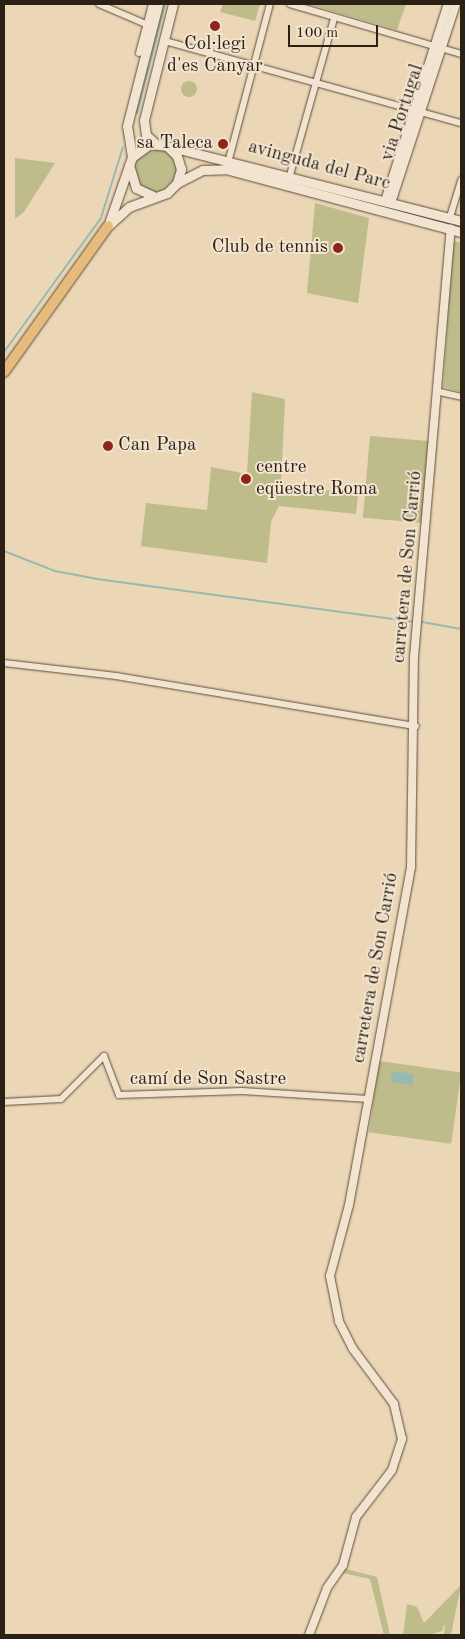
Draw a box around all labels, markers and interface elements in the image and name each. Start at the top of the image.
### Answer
scale bar [290,15,380,47]
marker: Col·legi d'es Canyar [209,20,221,32]
text: 100 m [296,26,338,41]
place label: Col·legi d'es Canyar [167,34,263,78]
street label: via Portugal [377,62,429,164]
place label: sa Taleca [137,133,213,155]
street label: avinguda del Parc [246,136,392,196]
marker: sa Taleca [217,138,229,150]
place label: Club de tennis [212,237,328,259]
marker: Club de tennis [332,242,344,254]
place label: Can Papa [118,435,196,457]
marker: Can Papa [102,440,114,452]
place label: centre eqüestre Roma [256,457,377,501]
street label: carretera de Son Carrió [388,470,428,664]
marker: centre eqüestre Roma [240,473,252,485]
street label: carretera de Son Carrió [348,871,404,1065]
street label: camí de Son Sastre [130,1069,286,1091]

